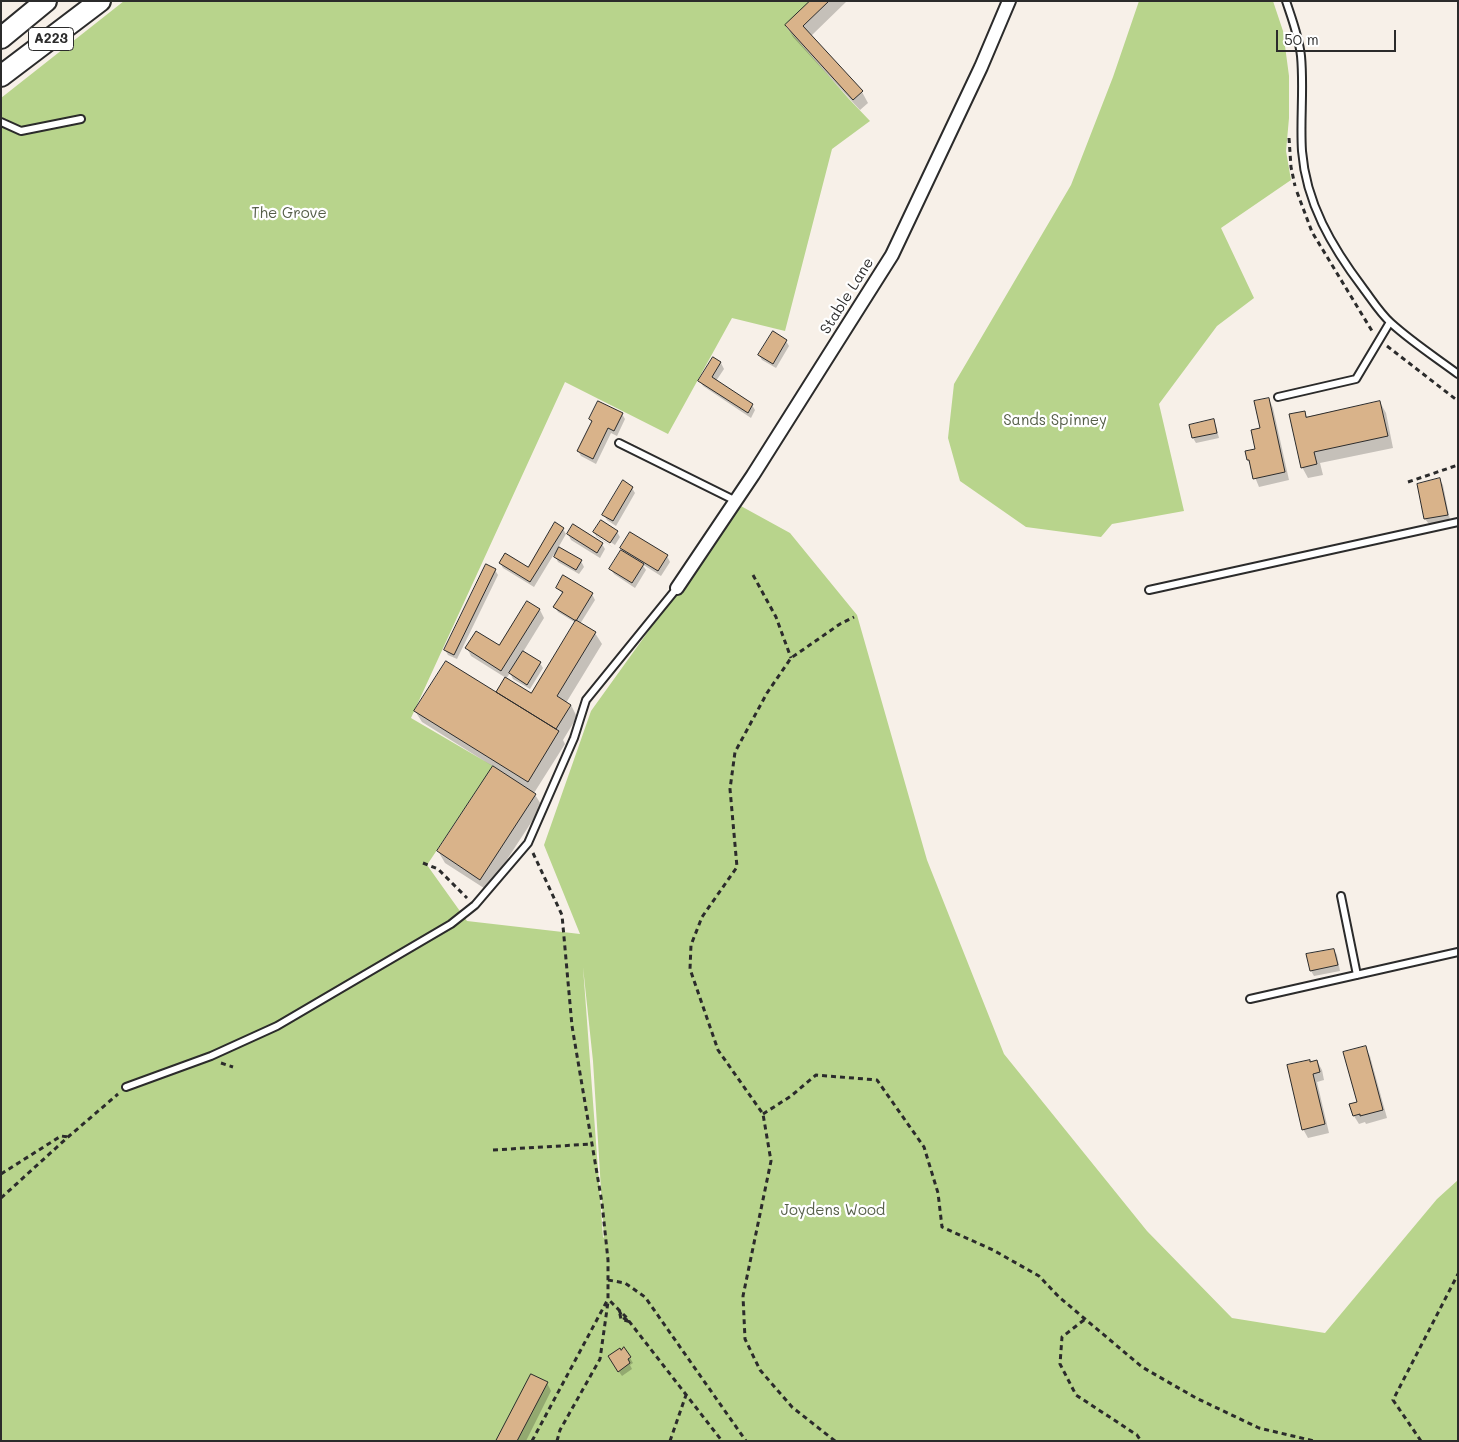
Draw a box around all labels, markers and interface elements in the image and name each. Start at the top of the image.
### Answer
scale bar [1279,20,1399,52]
road number: A223 [28,28,74,50]
text: 50 m [1284,29,1319,49]
park label: The Grove [251,204,327,222]
street label: Stable Lane [816,254,878,338]
park label: Sands Spinney [1003,411,1107,429]
park label: Joydens Wood [781,1201,885,1219]

